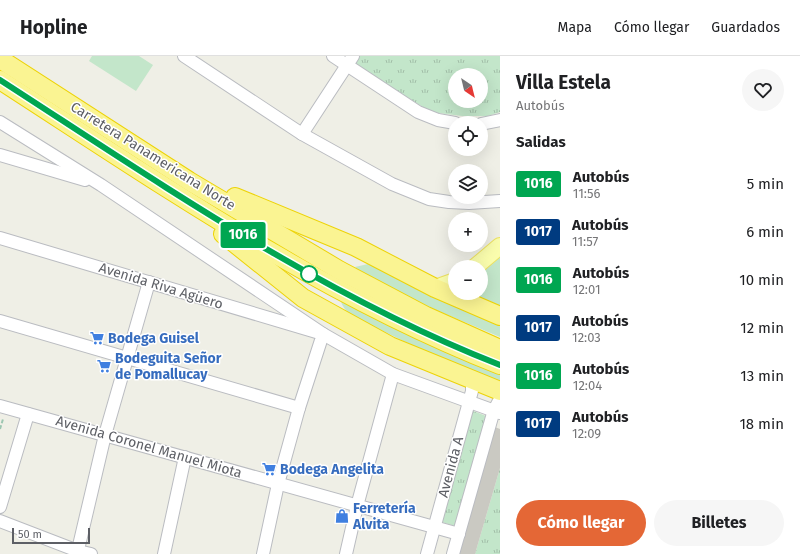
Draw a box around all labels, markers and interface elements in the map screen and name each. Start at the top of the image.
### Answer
text: Hopline [20,16,88,39]
text: Mapa [558,19,592,36]
text: Cómo llegar [614,19,689,36]
text: Guardados [711,19,780,36]
north arrow [448,68,488,108]
map controls [448,68,488,300]
button: heart [742,69,784,111]
text: Villa Estela [516,71,611,94]
street label: Carretera Panamericana Norte [67,98,239,214]
text: Autobús [516,98,564,113]
button: locate [448,116,488,156]
text: Salidas [516,133,566,151]
button: layers [448,164,488,204]
text: Autobús [573,168,629,186]
text: 1016 [524,175,553,192]
text: 5 min [747,175,784,193]
text: 11:56 [573,186,600,201]
button: + [448,212,488,252]
text: Autobús [572,216,629,234]
line badge: 1016 [215,222,271,248]
text: 1017 [524,223,552,240]
text: 6 min [746,223,784,241]
text: 1016 [229,226,257,243]
text: 11:57 [572,234,598,249]
street label: Avenida Riva Agüero [97,259,225,313]
button: − [448,260,488,300]
text: Autobús [573,264,629,282]
unlabelled marker [300,265,318,283]
text: 1016 [524,271,553,288]
text: 10 min [739,271,784,289]
text: 12:01 [573,282,601,297]
text: Autobús [572,312,629,330]
text: 1017 [524,319,552,336]
text: 12 min [740,319,784,337]
supermarket icon: Bodega Guisel [89,330,105,346]
place label: Bodega Guisel [108,330,200,347]
text: 12:03 [572,330,601,345]
place label: Bodeguita Señor de Pomallucay [115,350,222,383]
supermarket icon: Bodeguita Señor de Pomallucay [96,358,112,374]
text: Autobús [573,360,629,378]
text: 1016 [524,367,553,384]
text: 13 min [740,367,784,385]
text: 12:04 [573,378,602,393]
text: Autobús [572,408,629,426]
street label: Avenida Coronel Manuel Miota [54,412,244,482]
text: 1017 [524,415,552,432]
text: 18 min [739,415,784,433]
text: 12:09 [572,426,601,441]
street label: Avenida A [435,435,467,499]
supermarket icon: Bodega Angelita [261,461,277,477]
place label: Bodega Angelita [280,461,384,478]
place label: Ferretería Alvita [352,500,416,533]
button: Cómo llegar [516,500,646,546]
button: Billetes [654,500,784,546]
shop icon: Ferretería Alvita [334,508,350,524]
scale bar [12,526,90,545]
text: 50 m [18,528,42,541]

